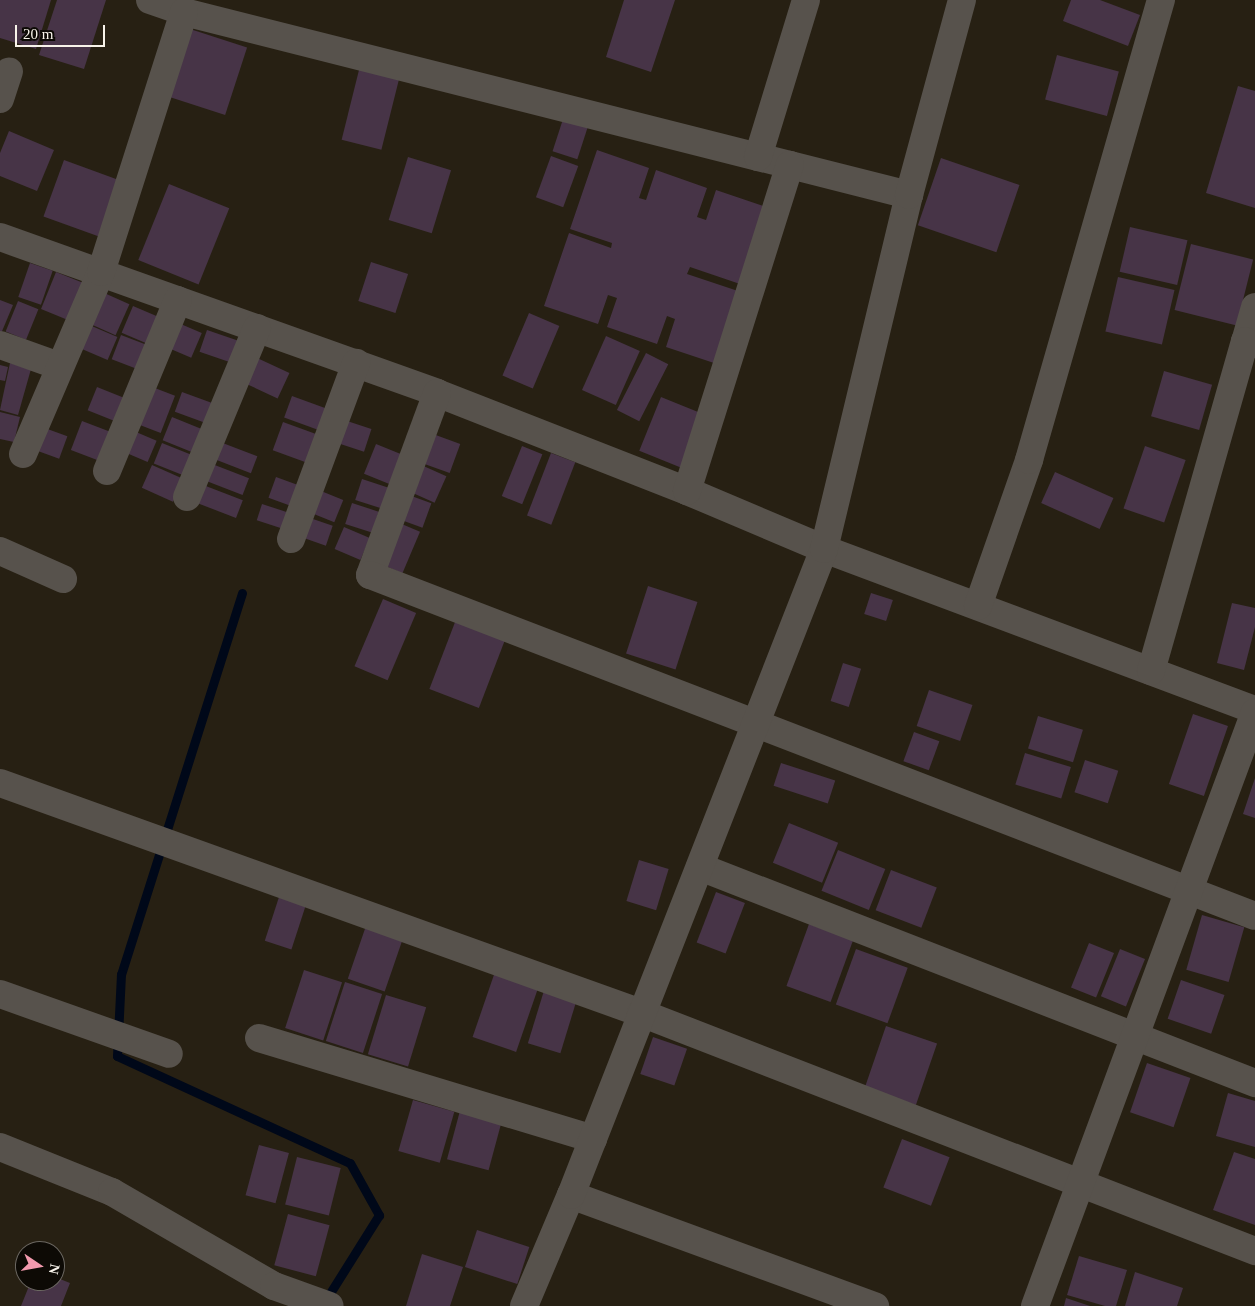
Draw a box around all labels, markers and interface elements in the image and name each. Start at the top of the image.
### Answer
scale bar [18,15,108,47]
text: 20 m [23,26,53,42]
north arrow [15,1241,65,1291]
text: N [46,1263,63,1276]

